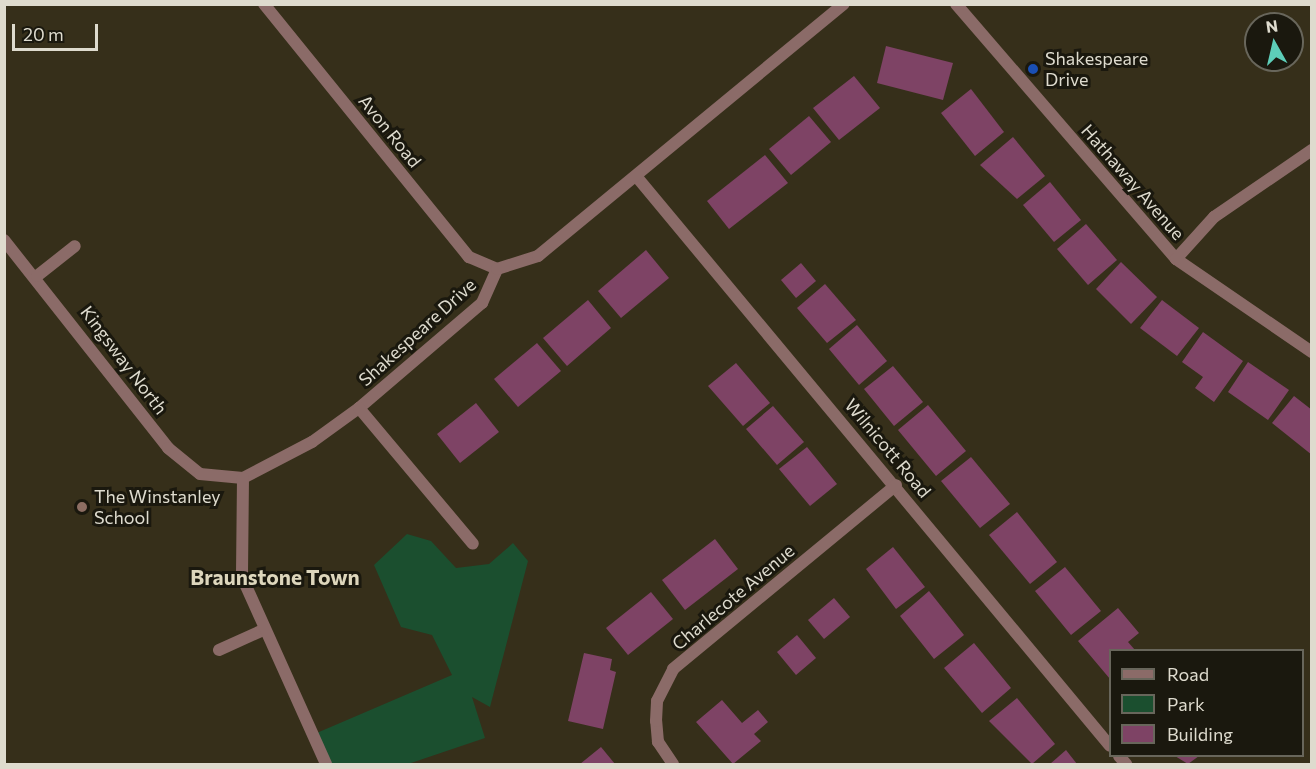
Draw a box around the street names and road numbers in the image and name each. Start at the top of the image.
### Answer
street label: Avon Road [354,90,426,172]
street label: Hathaway Avenue [1077,120,1189,244]
street label: Shakespeare Drive [354,274,480,390]
street label: Kingsway North [76,302,172,418]
street label: Wilnicott Road [840,394,936,502]
street label: Charlecote Avenue [667,540,799,654]

